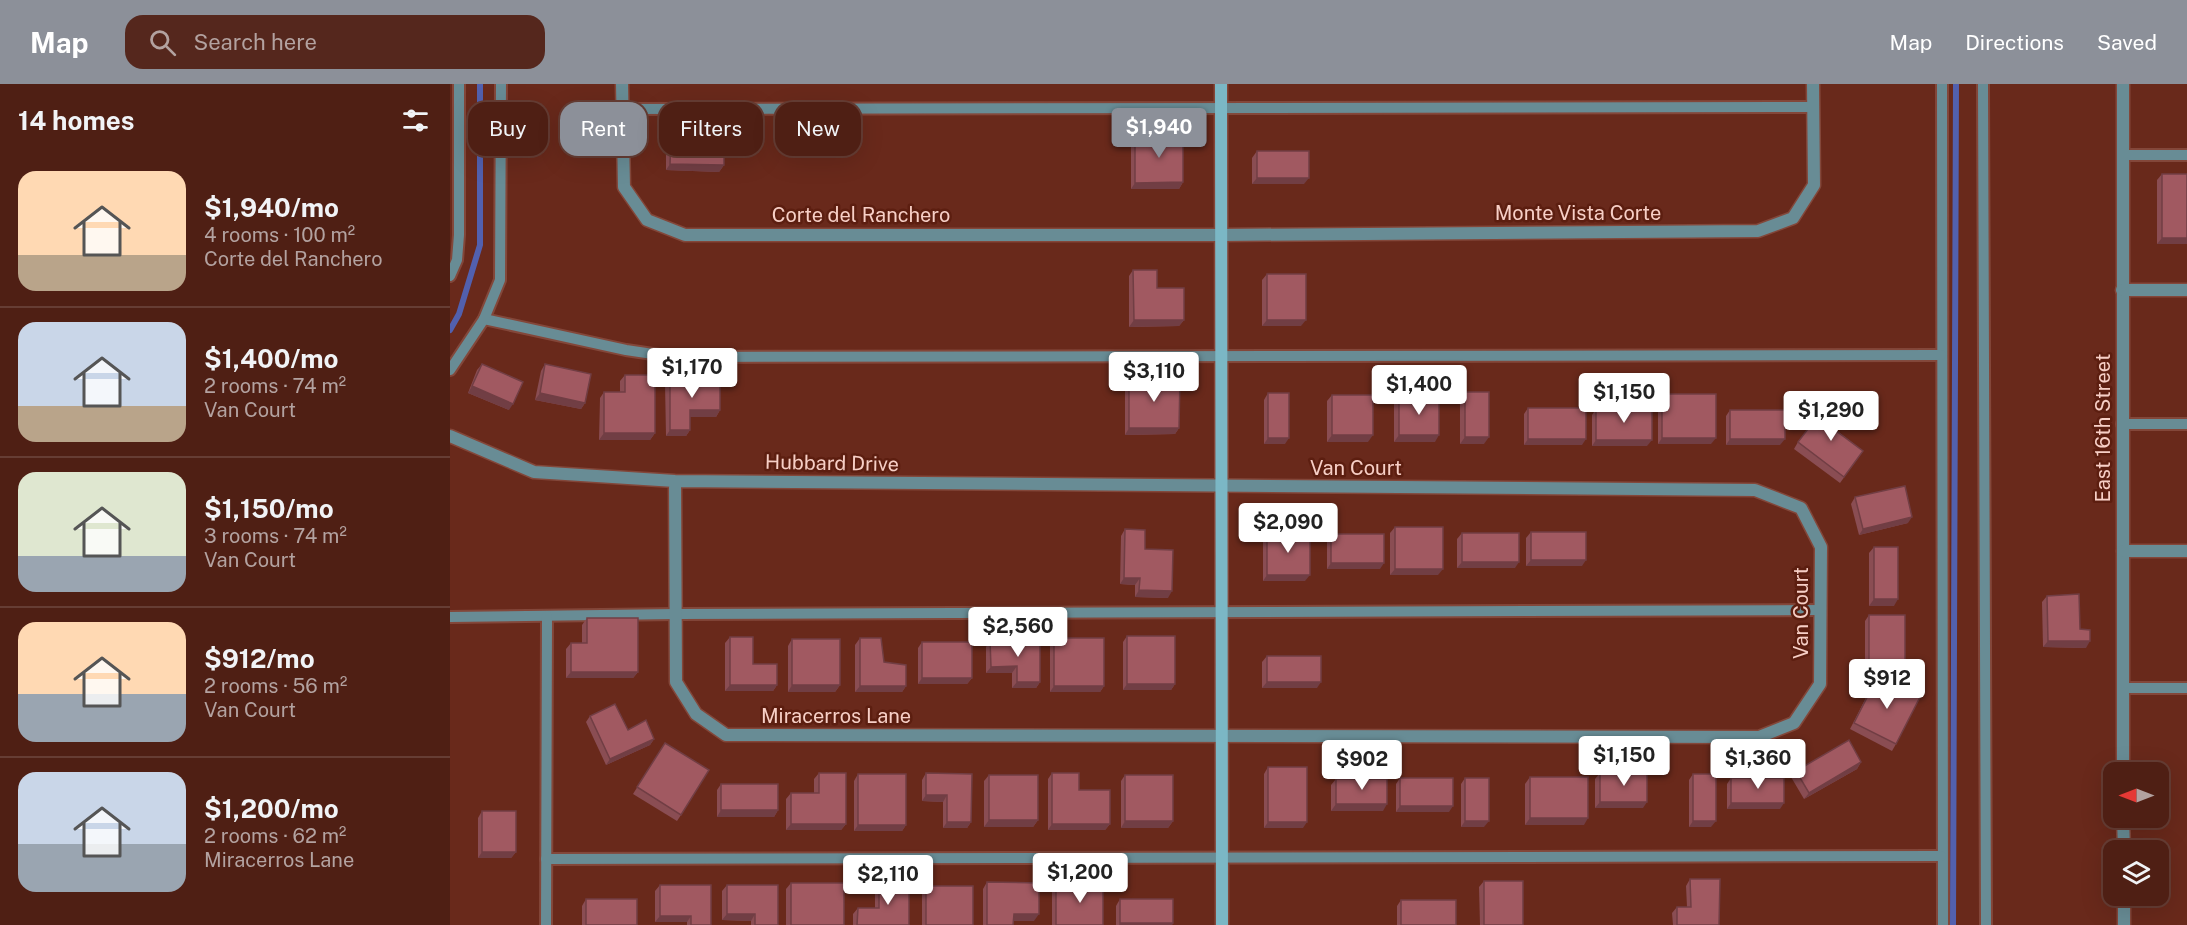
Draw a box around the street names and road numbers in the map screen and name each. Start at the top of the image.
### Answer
street label: Monte Vista Corte [1495,201,1661,225]
street label: Corte del Ranchero [772,203,950,227]
street label: East 16th Street [2091,354,2115,502]
street label: Hubbard Drive [765,450,899,476]
street label: Van Court [1310,456,1402,480]
street label: Van Court [1789,567,1813,659]
street label: Miracerros Lane [761,704,911,728]

